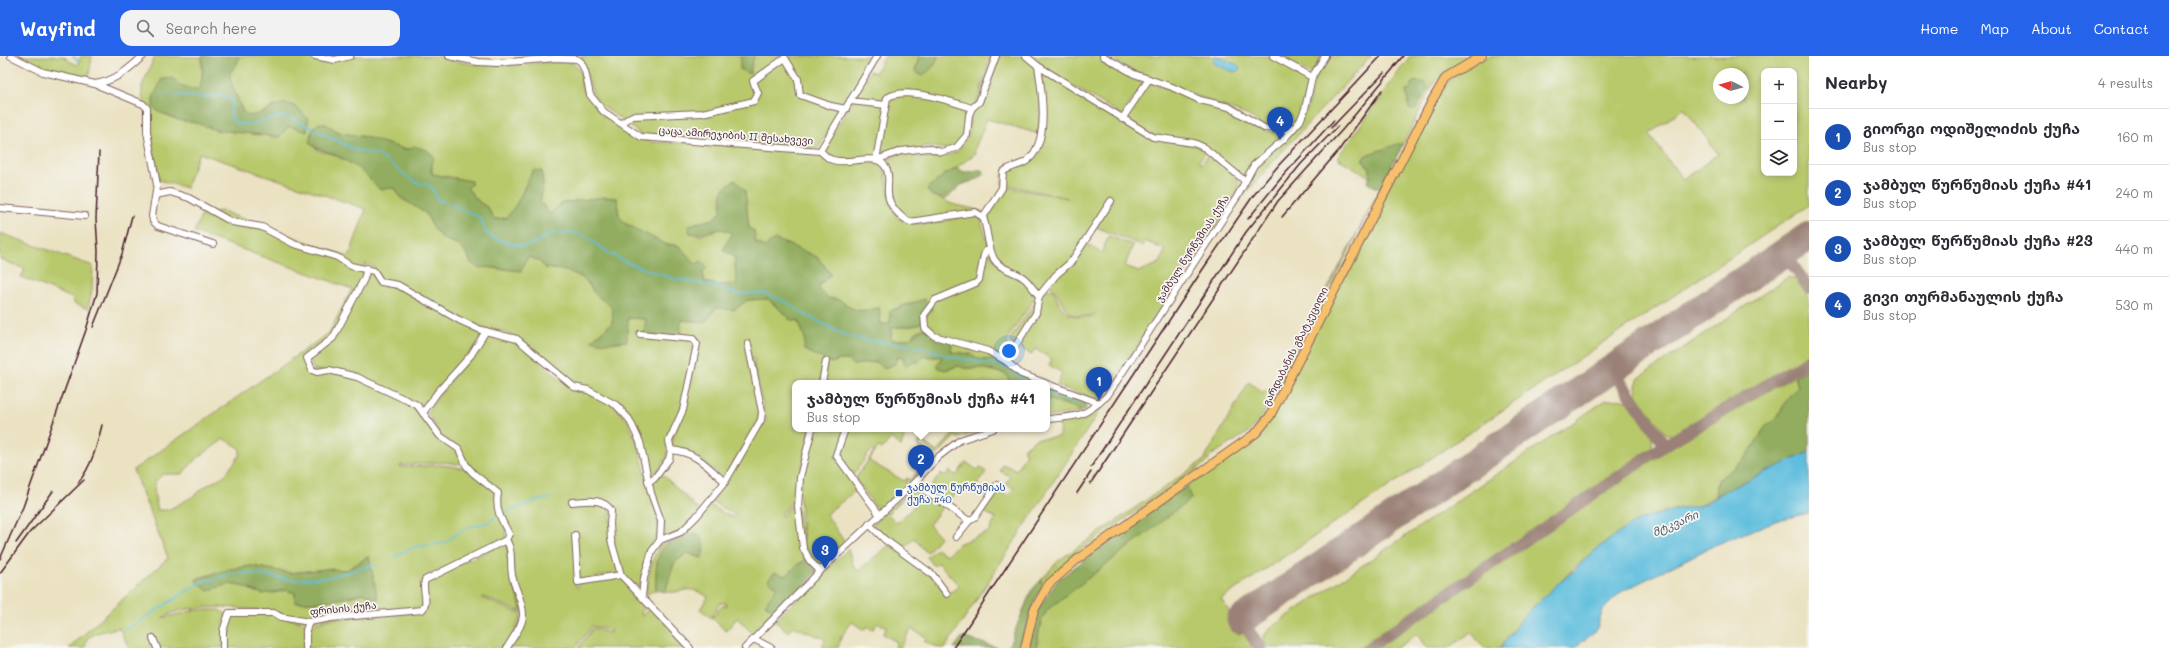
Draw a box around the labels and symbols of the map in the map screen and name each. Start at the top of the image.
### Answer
north arrow [1713,68,1749,104]
pin: 4 [1267,107,1293,140]
street label: ცაცა ამირეჯიბის II შესახვევი [658,123,814,147]
street label: ჯამბულ წურწუმიას ქუჩა [1152,192,1232,304]
street label: გარდაბანის გზატკეცილი [1259,284,1331,408]
your location [999,341,1019,361]
pin: 1 [1086,367,1112,400]
pin: 2 [908,445,934,478]
place label: ჯამბულ წურწუმიას ქუჩა #40 [907,480,1006,506]
marker: ჯამბულ წურწუმიას ქუჩა #40 [894,488,904,498]
water label: მტკვარი [1650,506,1701,539]
pin: 3 [812,536,838,569]
street label: ფრისის ქუჩა [309,598,377,618]

